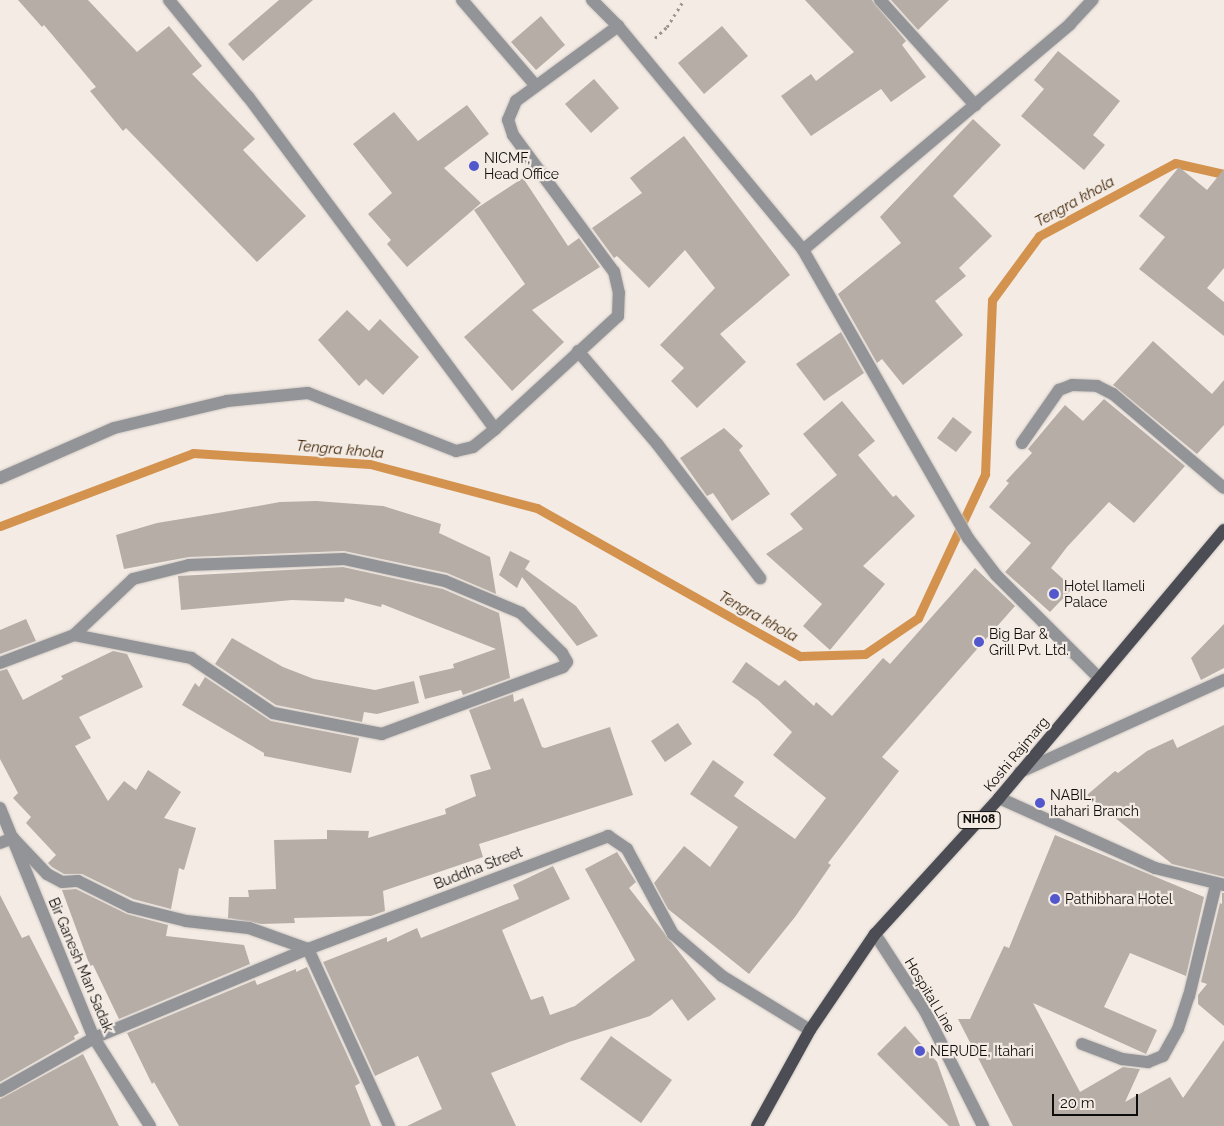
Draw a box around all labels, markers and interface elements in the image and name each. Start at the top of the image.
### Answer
place label: NICMF, Head Office [484,150,559,182]
marker: NICMF, Head Office [468,160,480,172]
water label: Tengra khola [1032,173,1118,231]
water label: Tengra khola [295,437,385,463]
place label: Hotel Ilameli Palace [1064,578,1145,610]
water label: Tengra khola [715,588,801,646]
marker: Hotel Ilameli Palace [1048,588,1060,600]
place label: Big Bar & Grill Pvt. Ltd. [989,626,1069,658]
marker: Big Bar & Grill Pvt. Ltd. [973,636,985,648]
street label: Koshi Rajmarg [980,713,1052,795]
place label: NABIL, Itahari Branch [1050,787,1139,820]
marker: NABIL, Itahari Branch [1034,797,1046,809]
road number: NH08 [956,810,1002,830]
street label: Buddha Street [431,843,525,893]
place label: Pathibhara Hotel [1065,891,1173,907]
marker: Pathibhara Hotel [1049,893,1061,905]
street label: Bir Ganesh Man Sadak [45,895,117,1035]
street label: Hospital Line [901,955,959,1035]
place label: NERUDE, Itahari [930,1043,1034,1059]
marker: NERUDE, Itahari [914,1045,926,1057]
scale bar [1054,1084,1140,1116]
text: 20 m [1060,1094,1095,1112]

